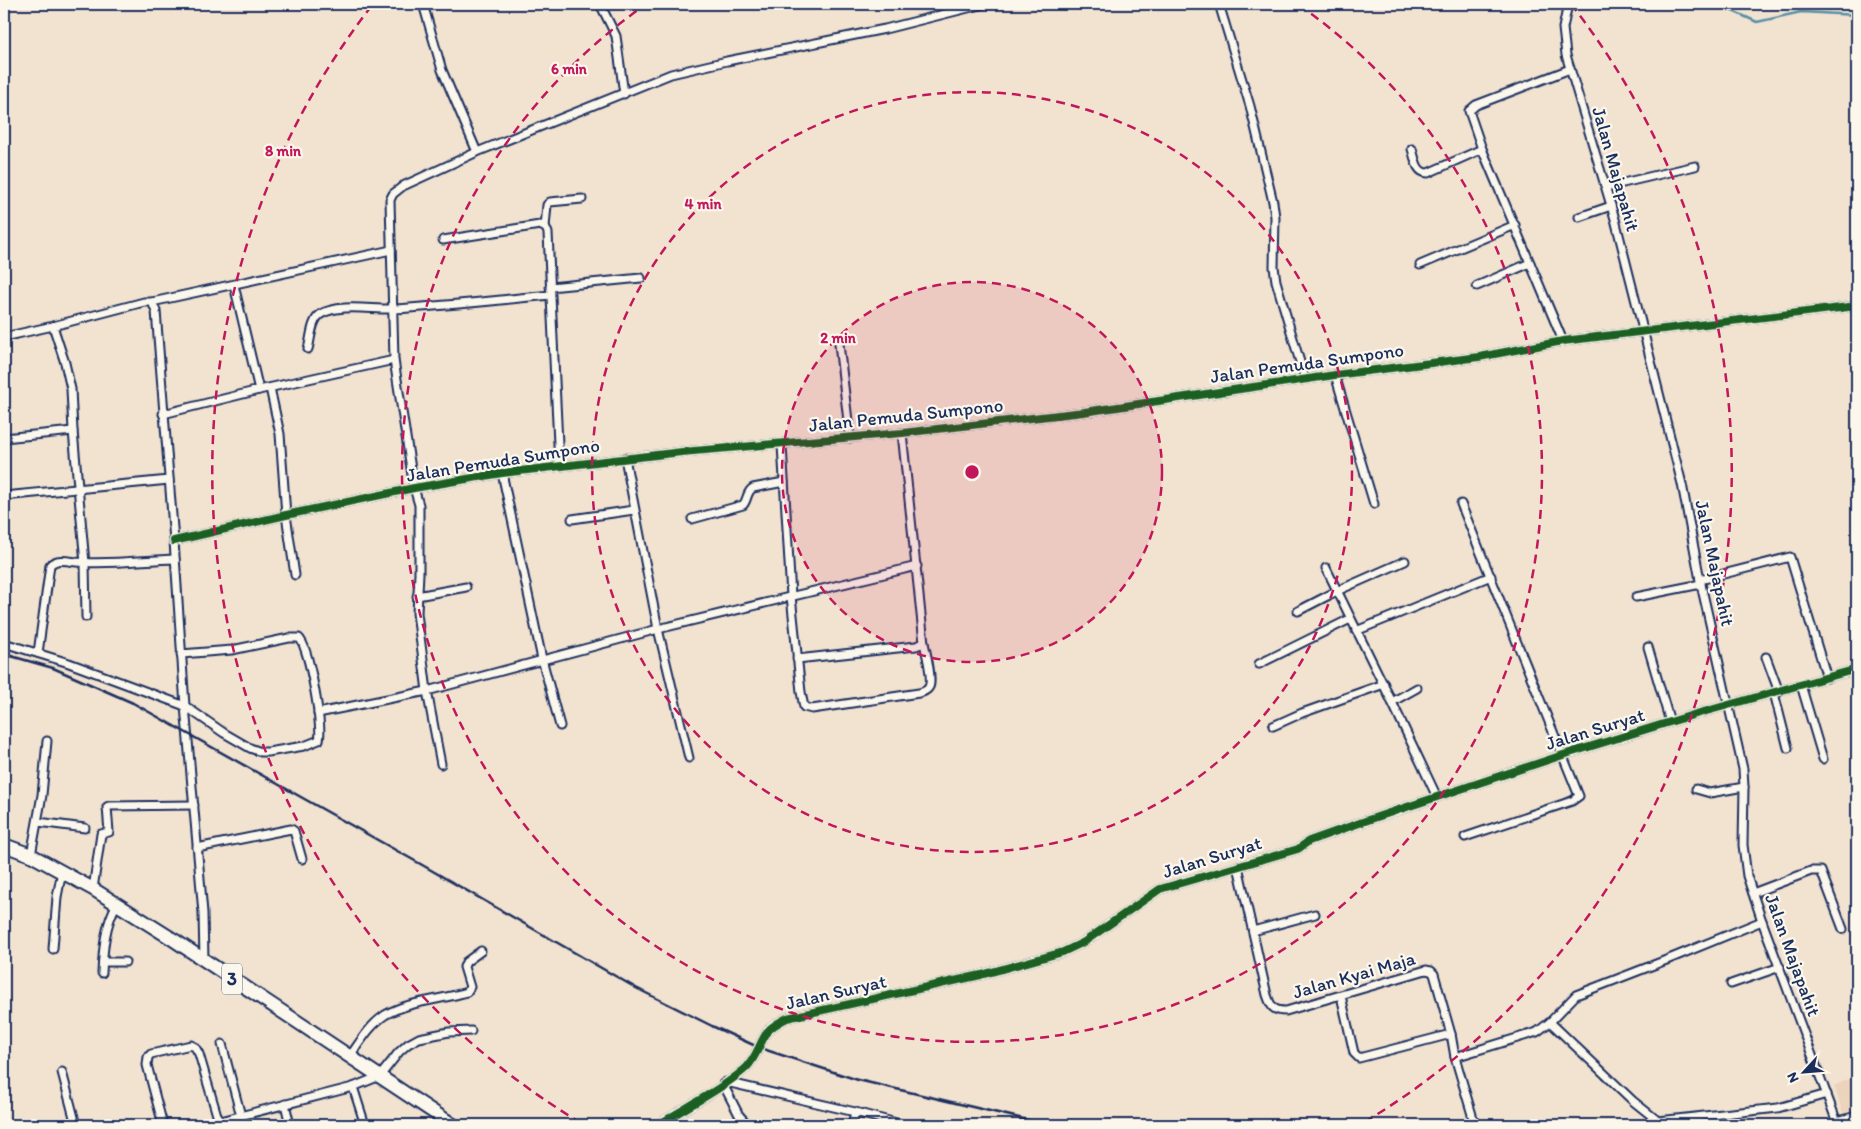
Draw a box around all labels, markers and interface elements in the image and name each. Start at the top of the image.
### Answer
text: 6 min [551,60,588,78]
street label: Jalan Majapahit [1587,104,1645,234]
text: 8 min [265,142,302,160]
text: 4 min [685,195,722,213]
text: 2 min [820,329,857,347]
street label: Jalan Pemuda Sumpono [1209,338,1405,388]
street label: Jalan Pemuda Sumpono [808,393,1004,437]
street label: Jalan Pemuda Sumpono [405,433,601,487]
centre of rings [963,463,981,481]
street label: Jalan Majapahit [1690,498,1740,628]
street label: Jalan Suryat [1543,703,1647,755]
street label: Jalan Suryat [1160,831,1264,883]
street label: Jalan Majapahit [1760,891,1826,1019]
street label: Jalan Kyai Maja [1290,946,1418,1003]
road number: 3 [222,964,242,994]
street label: Jalan Suryat [783,969,889,1015]
north arrow [1778,1046,1828,1096]
text: N [1783,1070,1802,1085]

